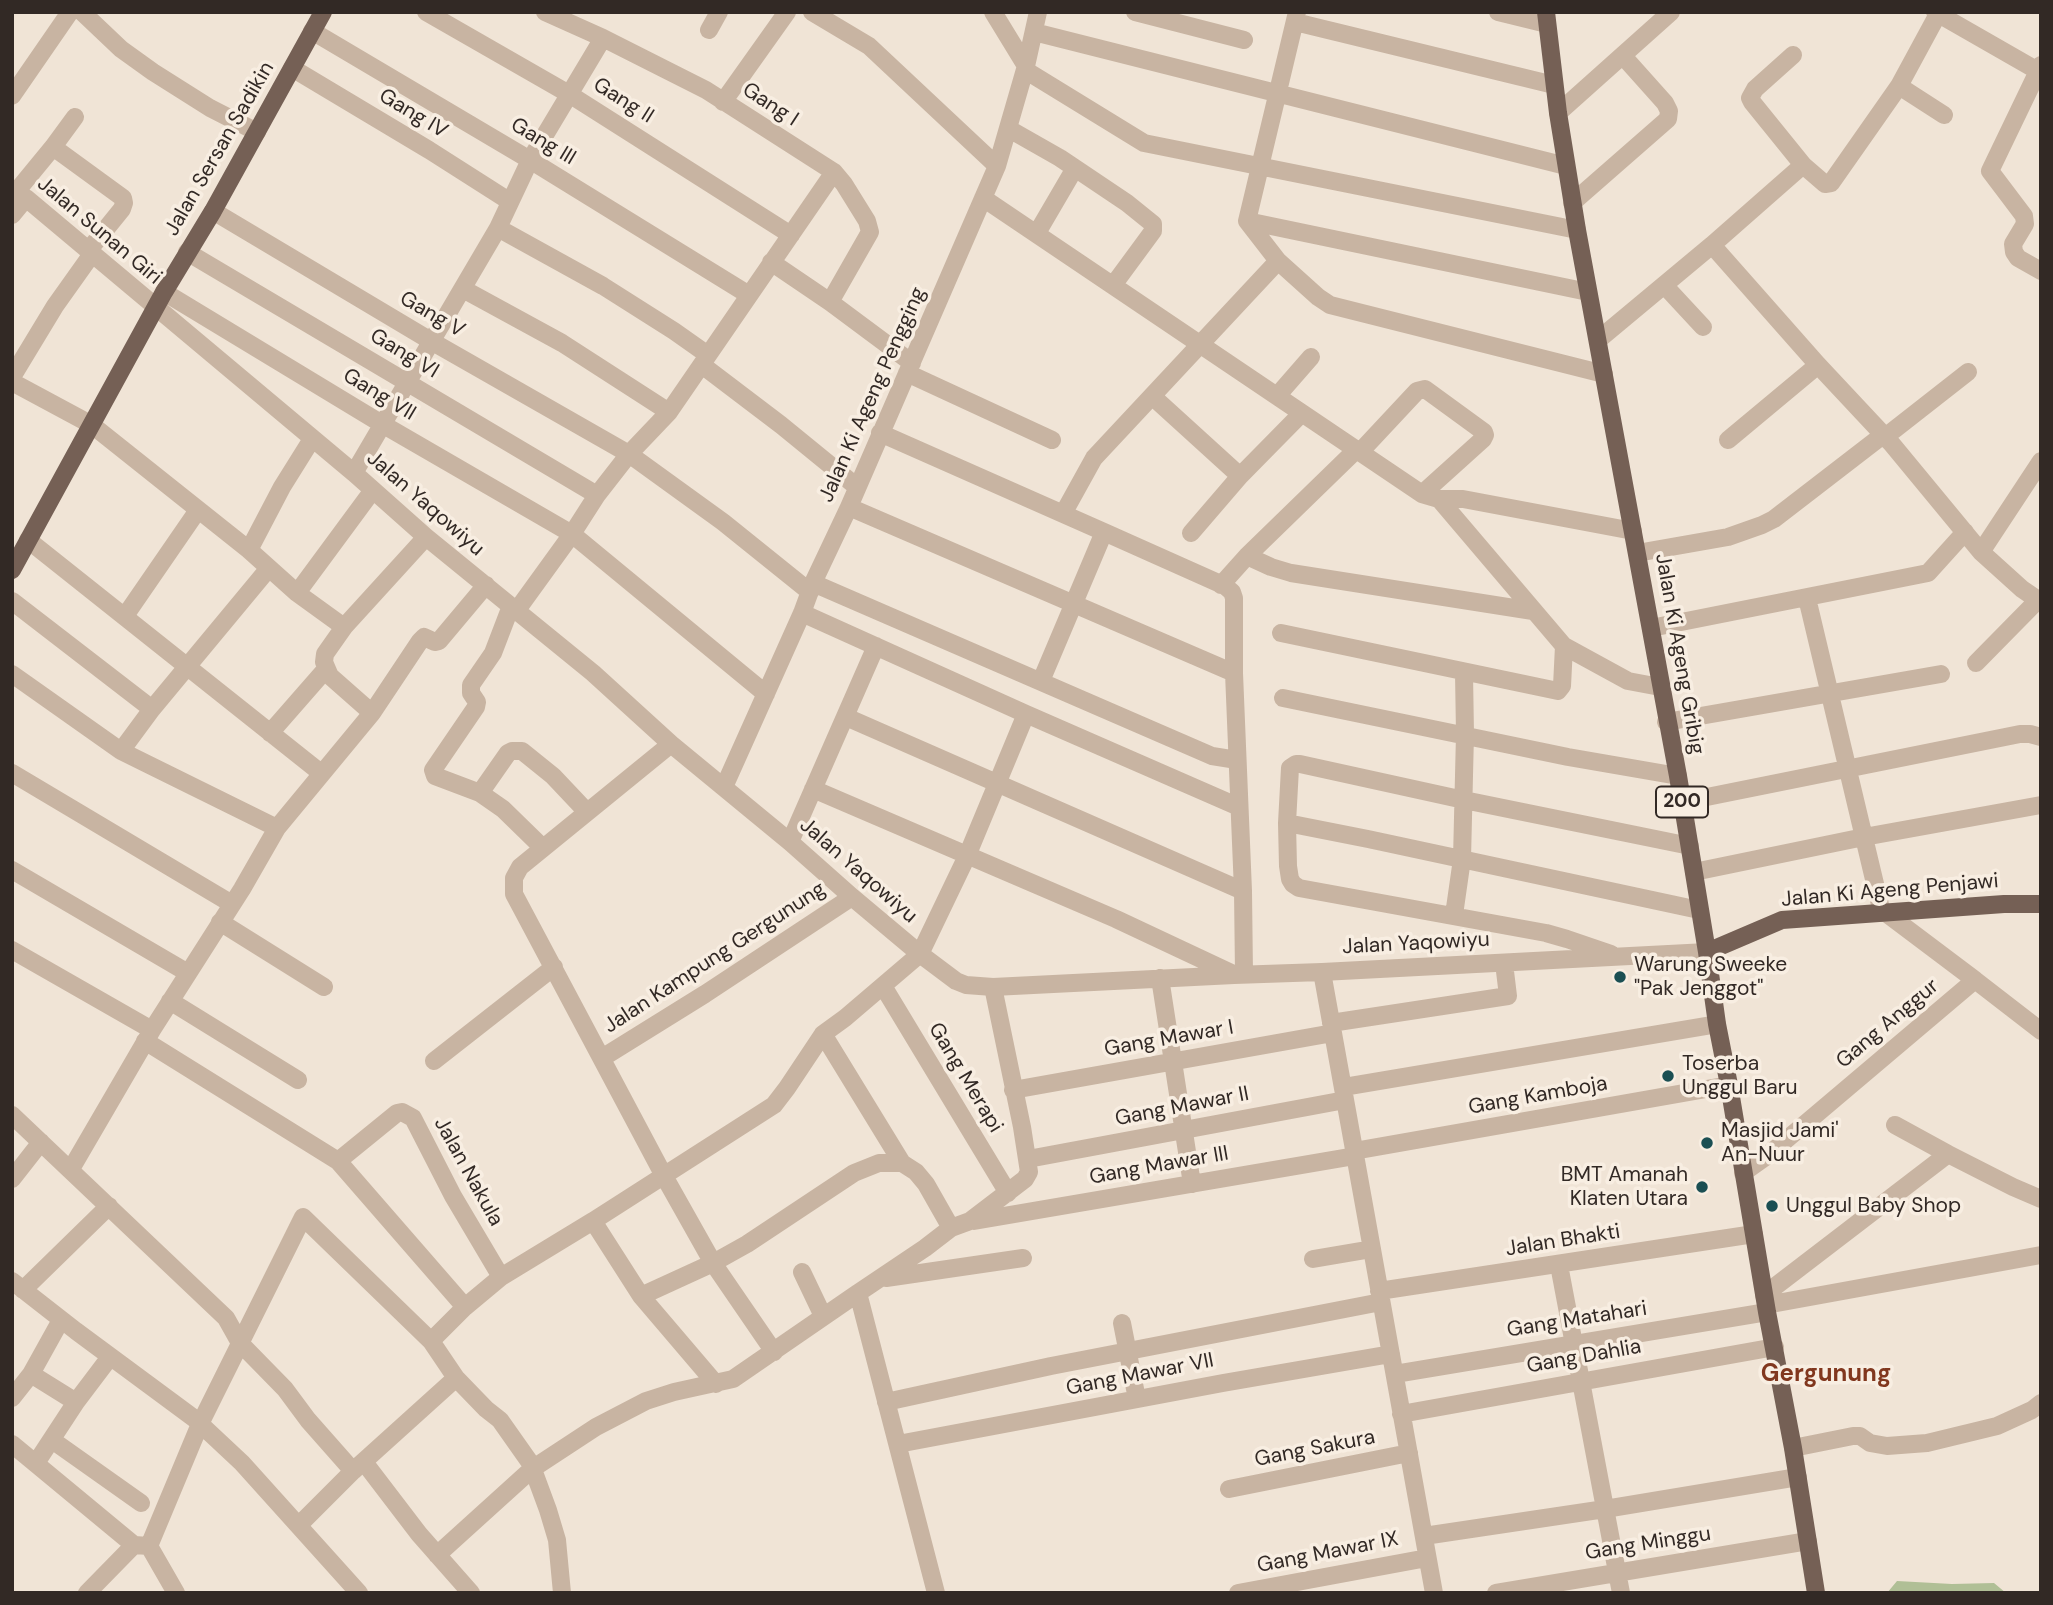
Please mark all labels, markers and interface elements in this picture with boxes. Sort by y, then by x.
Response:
street label: Jalan Sersan Sadikin [160,58,280,240]
street label: Gang II [588,73,658,129]
street label: Gang I [737,78,803,132]
street label: Gang IV [374,84,452,144]
street label: Gang III [506,113,580,171]
street label: Jalan Sunan Giri [32,172,166,290]
street label: Jalan Ki Ageng Pengging [814,283,932,507]
street label: Gang V [395,286,469,344]
street label: Gang VI [365,324,443,384]
street label: Gang VII [338,363,420,427]
street label: Jalan Yaqowiyu [361,446,489,562]
street label: Jalan Ki Ageng Gribig [1649,551,1709,757]
road number: 200 [1656,786,1708,818]
street label: Jalan Yaqowiyu [794,813,922,929]
street label: Jalan Ki Ageng Penjawi [1780,869,2000,913]
street label: Jalan Kampung Gergunung [599,877,831,1039]
street label: Jalan Yaqowiyu [1342,928,1490,960]
place label: Warung Sweeke "Pak Jenggot" [1634,952,1787,1002]
marker: Warung Sweeke "Pak Jenggot" [1612,969,1628,985]
street label: Gang Anggur [1832,974,1944,1074]
street label: Gang Mawar I [1102,1015,1236,1063]
street label: Gang Merapi [922,1019,1008,1137]
place label: Toserba Unggul Baru [1682,1051,1797,1101]
marker: Toserba Unggul Baru [1660,1068,1676,1084]
street label: Gang Kamboja [1466,1071,1610,1121]
street label: Gang Mawar II [1113,1082,1251,1132]
street label: Jalan Nakula [428,1113,508,1231]
place label: Masjid Jami' An-Nuur [1721,1118,1839,1168]
marker: Masjid Jami' An-Nuur [1699,1135,1715,1151]
street label: Gang Mawar III [1088,1141,1230,1191]
place label: BMT Amanah Klaten Utara [1561,1162,1688,1212]
marker: BMT Amanah Klaten Utara [1694,1179,1710,1195]
place label: Unggul Baby Shop [1786,1193,1961,1219]
marker: Unggul Baby Shop [1764,1198,1780,1214]
street label: Jalan Bhakti [1504,1220,1622,1262]
street label: Gang Matahari [1505,1296,1649,1344]
street label: Gang Dahlia [1525,1335,1643,1379]
street label: Gang Mawar VII [1064,1348,1216,1402]
district label: Gergunung [1761,1361,1891,1389]
street label: Gang Sakura [1253,1425,1377,1473]
street label: Gang Minggu [1583,1522,1713,1566]
street label: Gang Mawar IX [1255,1527,1401,1579]

